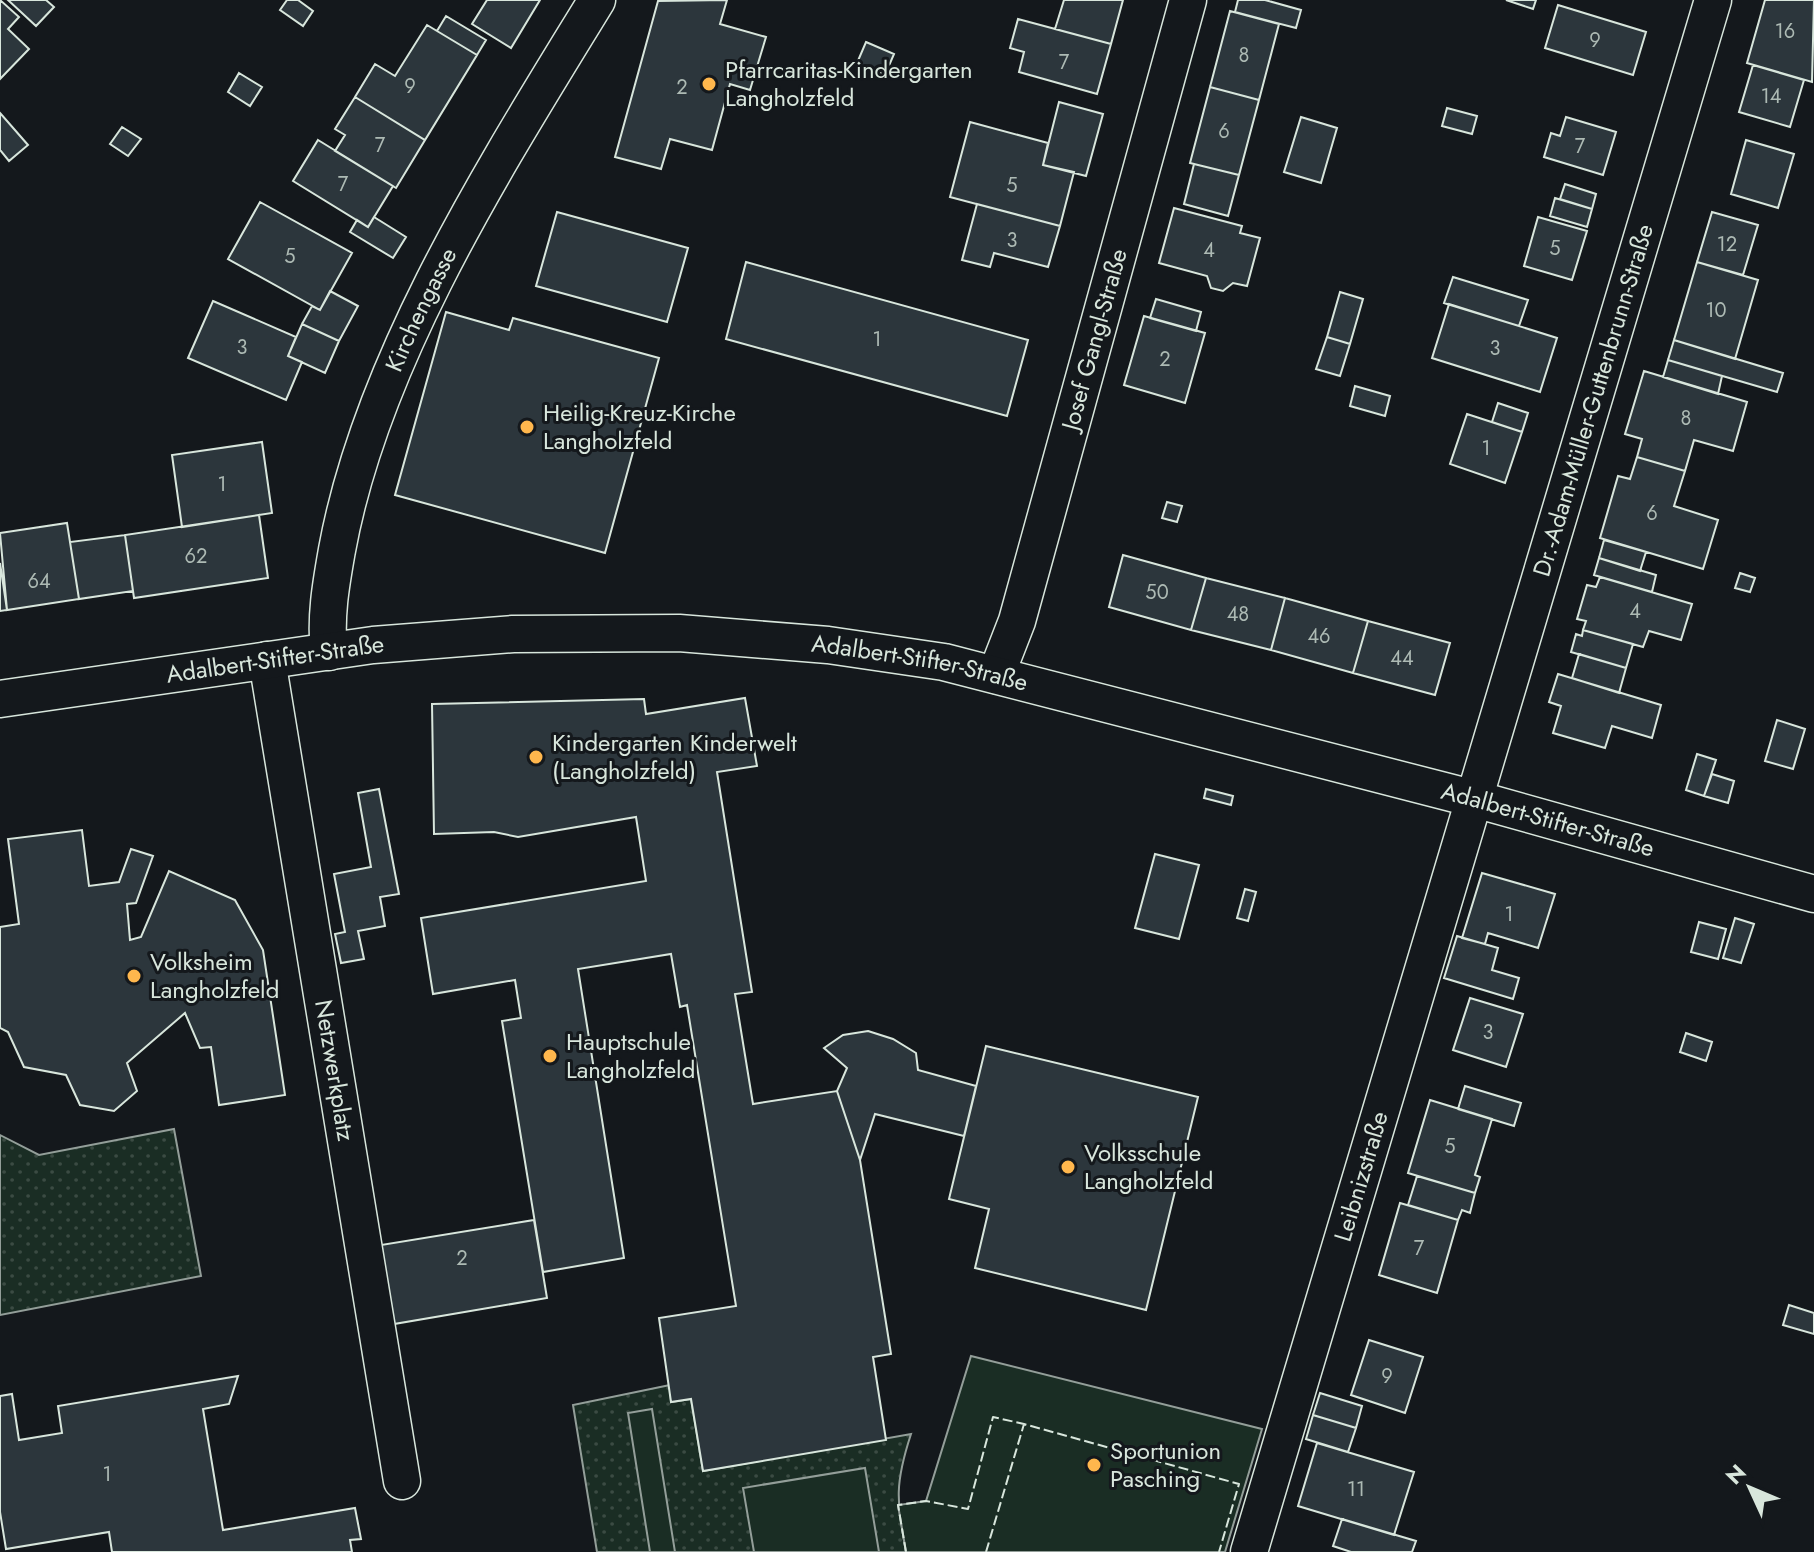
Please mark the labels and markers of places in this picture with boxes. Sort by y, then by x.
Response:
place label: Pfarrcaritas-Kindergarten Langholzfeld [725,52,973,115]
marker: Pfarrcaritas-Kindergarten Langholzfeld [700,75,718,93]
place label: Heilig-Kreuz-Kirche Langholzfeld [543,395,736,458]
marker: Heilig-Kreuz-Kirche Langholzfeld [518,418,536,436]
place label: Kindergarten Kinderwelt (Langholzfeld) [552,725,797,788]
marker: Kindergarten Kinderwelt (Langholzfeld) [527,748,545,766]
place label: Volksheim Langholzfeld [150,944,279,1007]
marker: Volksheim Langholzfeld [125,967,143,985]
place label: Hauptschule Langholzfeld [566,1024,695,1087]
marker: Hauptschule Langholzfeld [541,1047,559,1065]
place label: Volksschule Langholzfeld [1084,1135,1213,1198]
marker: Volksschule Langholzfeld [1059,1158,1077,1176]
place label: Sportunion Pasching [1110,1433,1221,1496]
marker: Sportunion Pasching [1085,1456,1103,1474]

